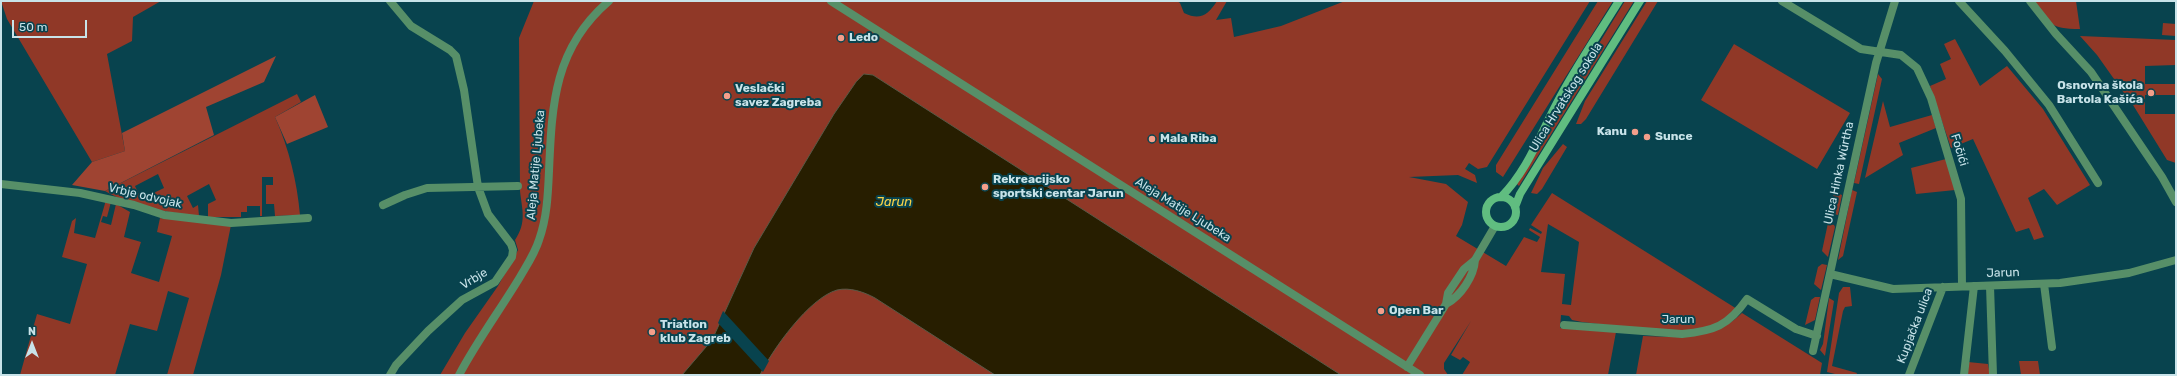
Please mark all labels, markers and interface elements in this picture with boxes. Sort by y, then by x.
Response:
scale bar [14,12,89,38]
text: 50 m [19,20,47,34]
place label: Ledo [849,31,878,45]
marker: Ledo [836,33,846,43]
street label: Ulica Hrvatskog sokola [1527,40,1605,154]
place label: Osnovna škola Bartola Kašića [2057,79,2143,107]
place label: Veslački savez Zagreba [735,82,821,110]
marker: Osnovna škola Bartola Kašića [2146,88,2156,98]
marker: Veslački savez Zagreba [722,91,732,101]
street label: Aleja Matije Ljubeka [524,109,548,221]
street label: Ulica Hinka Würtha [1821,120,1857,226]
place label: Kanu [1597,125,1627,139]
marker: Kanu [1630,127,1640,137]
place label: Sunce [1655,130,1693,144]
place label: Mala Riba [1160,132,1216,146]
marker: Sunce [1642,132,1652,142]
street label: Fočići [1947,132,1971,168]
marker: Mala Riba [1147,134,1157,144]
place label: Rekreacijsko sportski centar Jarun [993,173,1124,201]
street label: Aleja Matije Ljubeka [1132,175,1234,245]
street label: Vrbje odvojak [107,181,183,211]
marker: Rekreacijsko sportski centar Jarun [980,182,990,192]
water label: Jarun [876,194,912,210]
street label: Vrbje [458,265,490,293]
street label: Jarun [1986,265,2020,281]
street label: Kupjačka ulica [1894,286,1936,366]
place label: Open Bar [1389,304,1443,318]
marker: Open Bar [1376,306,1386,316]
street label: Jarun [1661,313,1695,327]
place label: Triatlon klub Zagreb [660,318,731,346]
north arrow [12,324,52,364]
text: N [28,325,36,338]
marker: Triatlon klub Zagreb [647,327,657,337]

